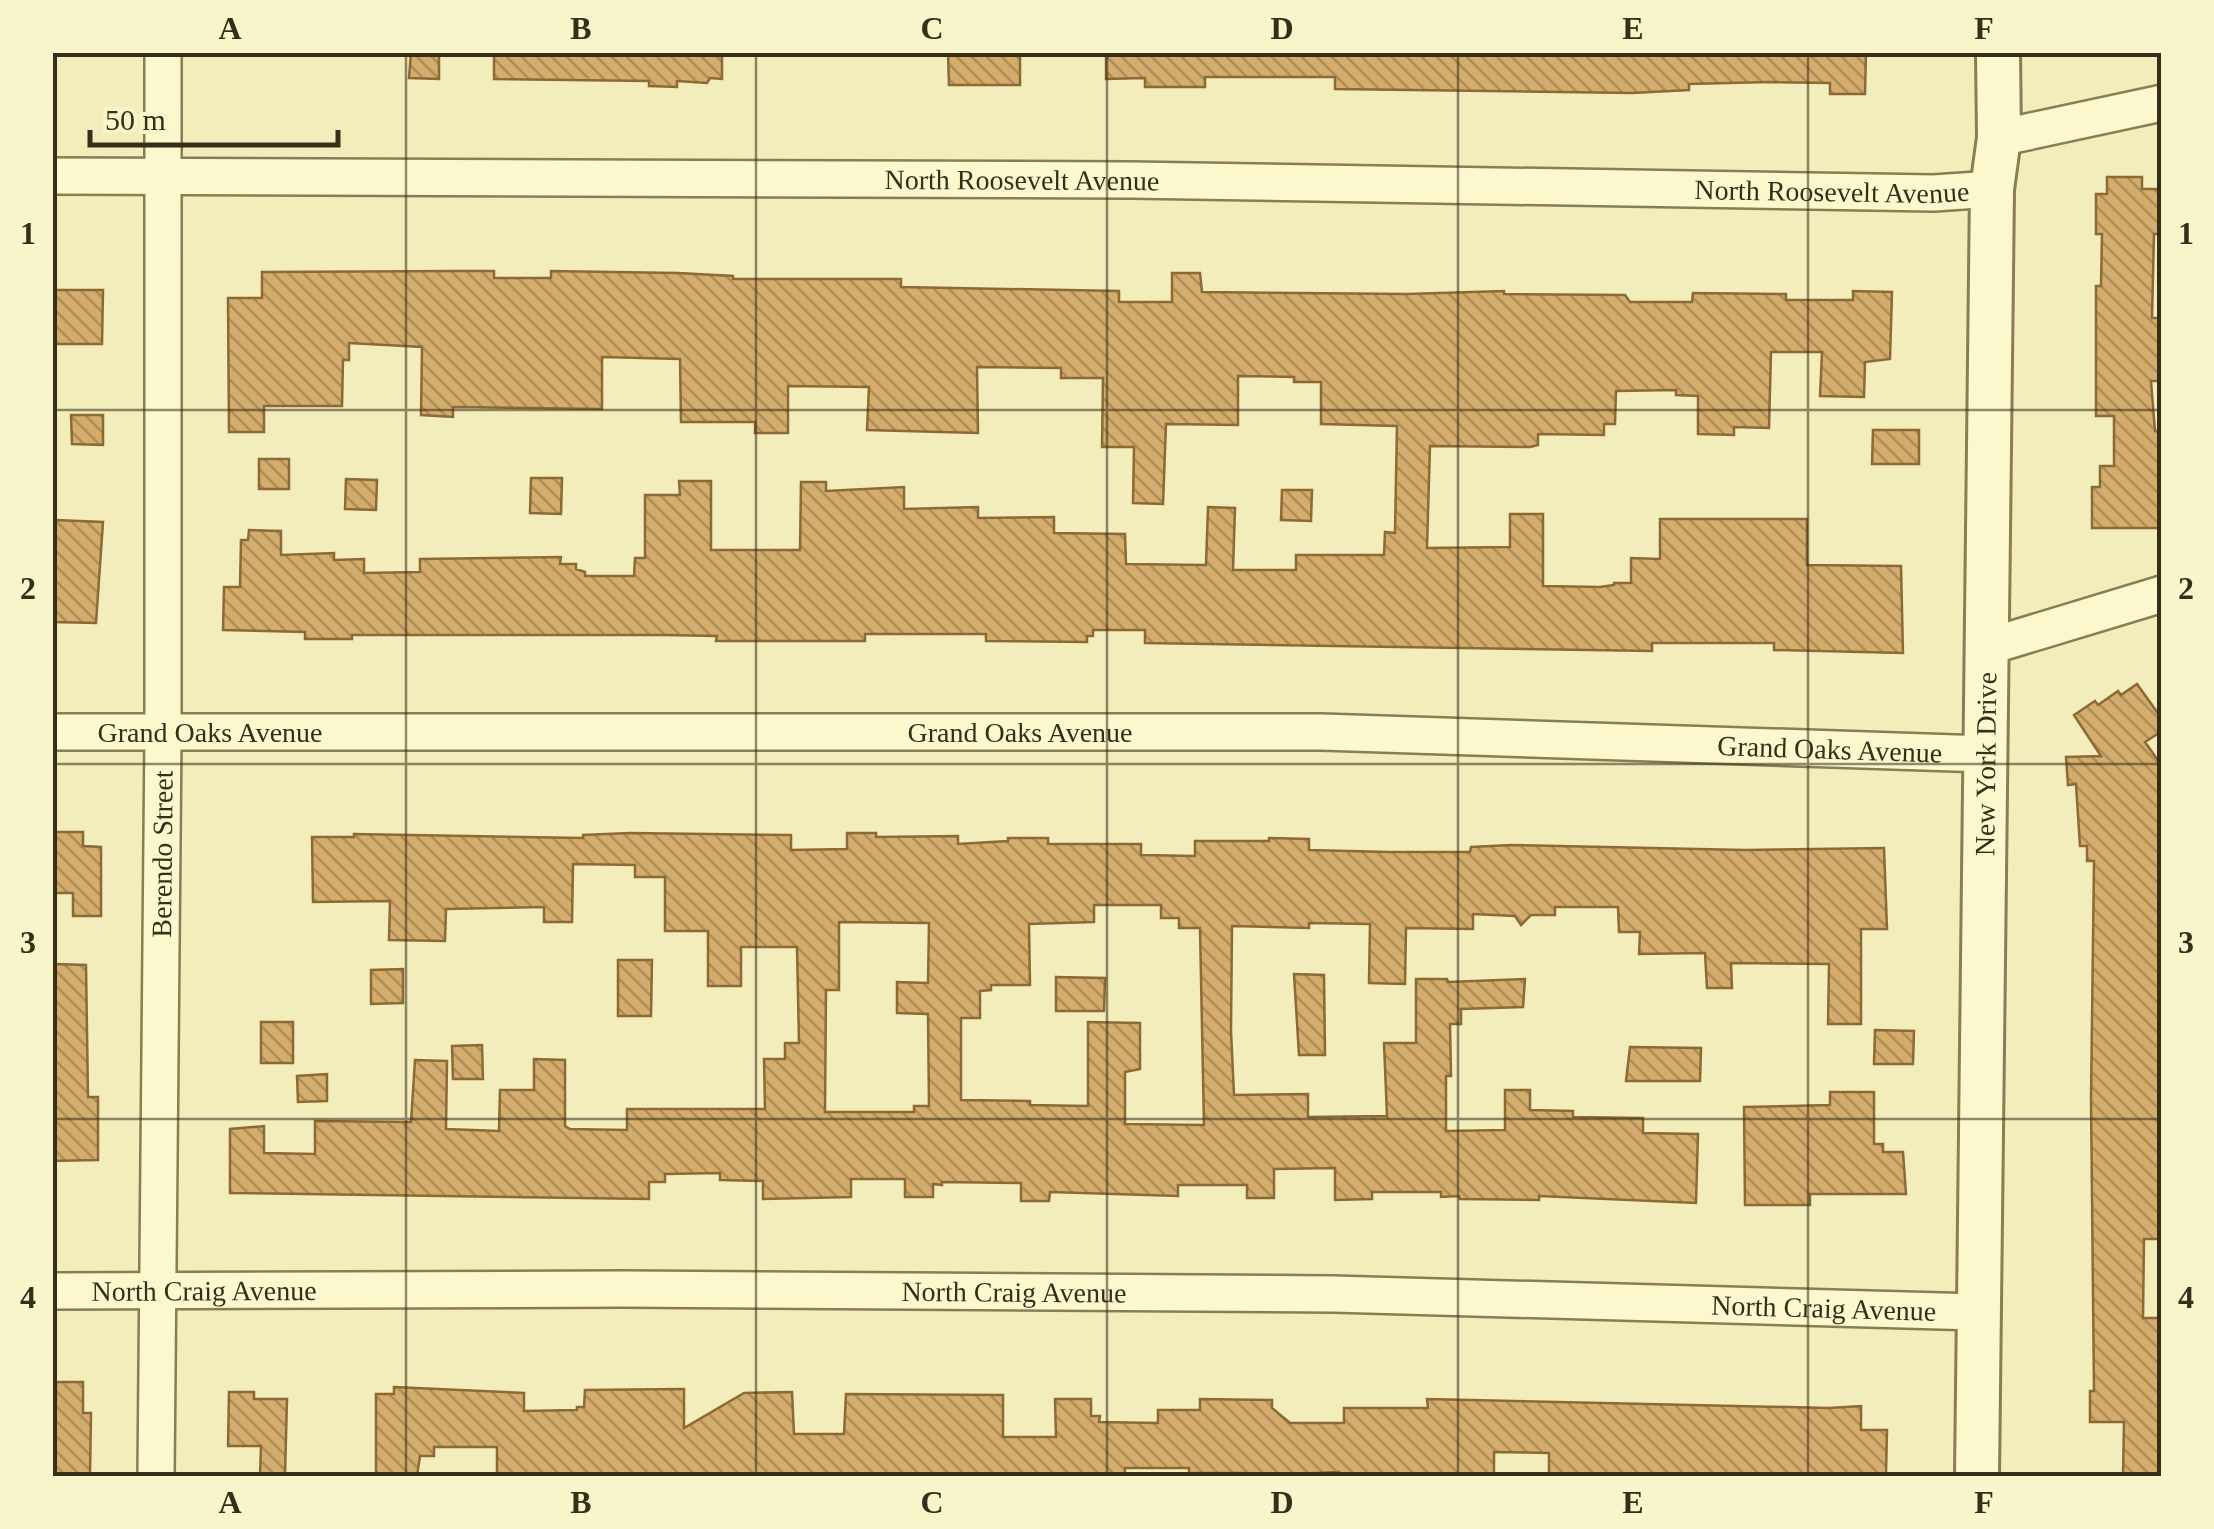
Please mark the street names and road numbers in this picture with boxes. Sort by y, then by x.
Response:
street label: North Roosevelt Avenue [884,164,1160,196]
street label: North Roosevelt Avenue [1694,174,1970,209]
street label: New York Drive [1969,672,2002,856]
street label: Grand Oaks Avenue [97,717,323,748]
street label: Grand Oaks Avenue [907,717,1133,748]
street label: Grand Oaks Avenue [1717,730,1943,768]
street label: Berendo Street [146,770,178,938]
street label: North Craig Avenue [91,1275,317,1306]
street label: North Craig Avenue [901,1275,1127,1308]
street label: North Craig Avenue [1711,1289,1937,1326]

